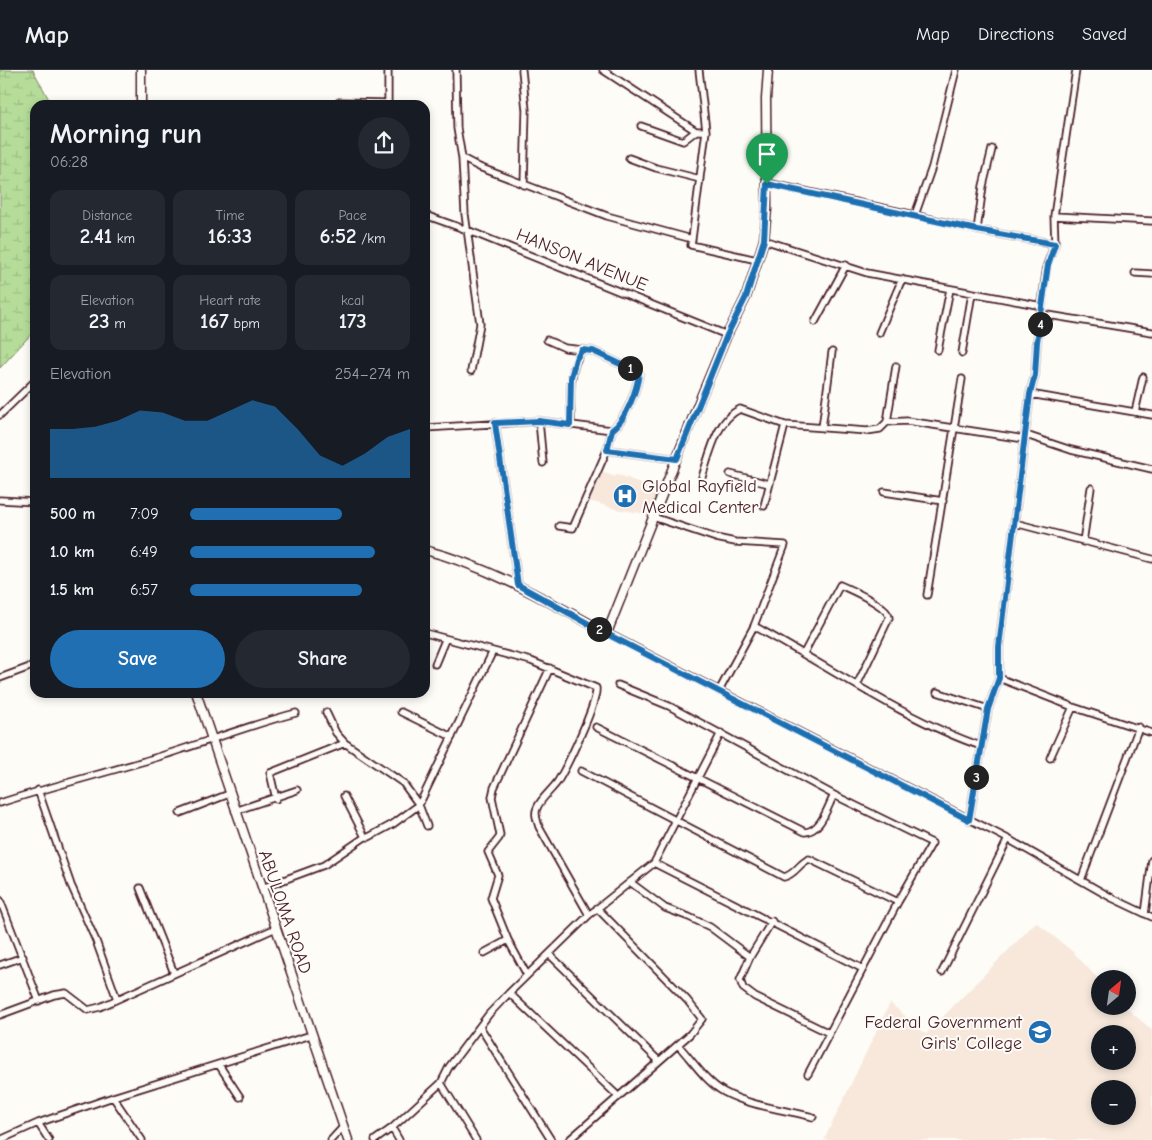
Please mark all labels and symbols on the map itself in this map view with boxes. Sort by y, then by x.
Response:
pin [746,133,788,184]
street label: HANSON AVENUE [513,224,651,296]
pin: 4 [1028,312,1052,336]
pin: 1 [618,356,642,380]
place label: Global Rayfield Medical Center [642,476,759,518]
hospital icon: Global Rayfield Medical Center [612,483,638,509]
pin: 2 [586,616,612,642]
pin: 3 [964,764,988,790]
street label: ABULOMA ROAD [254,847,316,977]
north arrow [1091,970,1136,1015]
place label: Federal Government Girls' College [865,1012,1023,1054]
school or university icon: Federal Government Girls' College [1027,1019,1053,1045]

